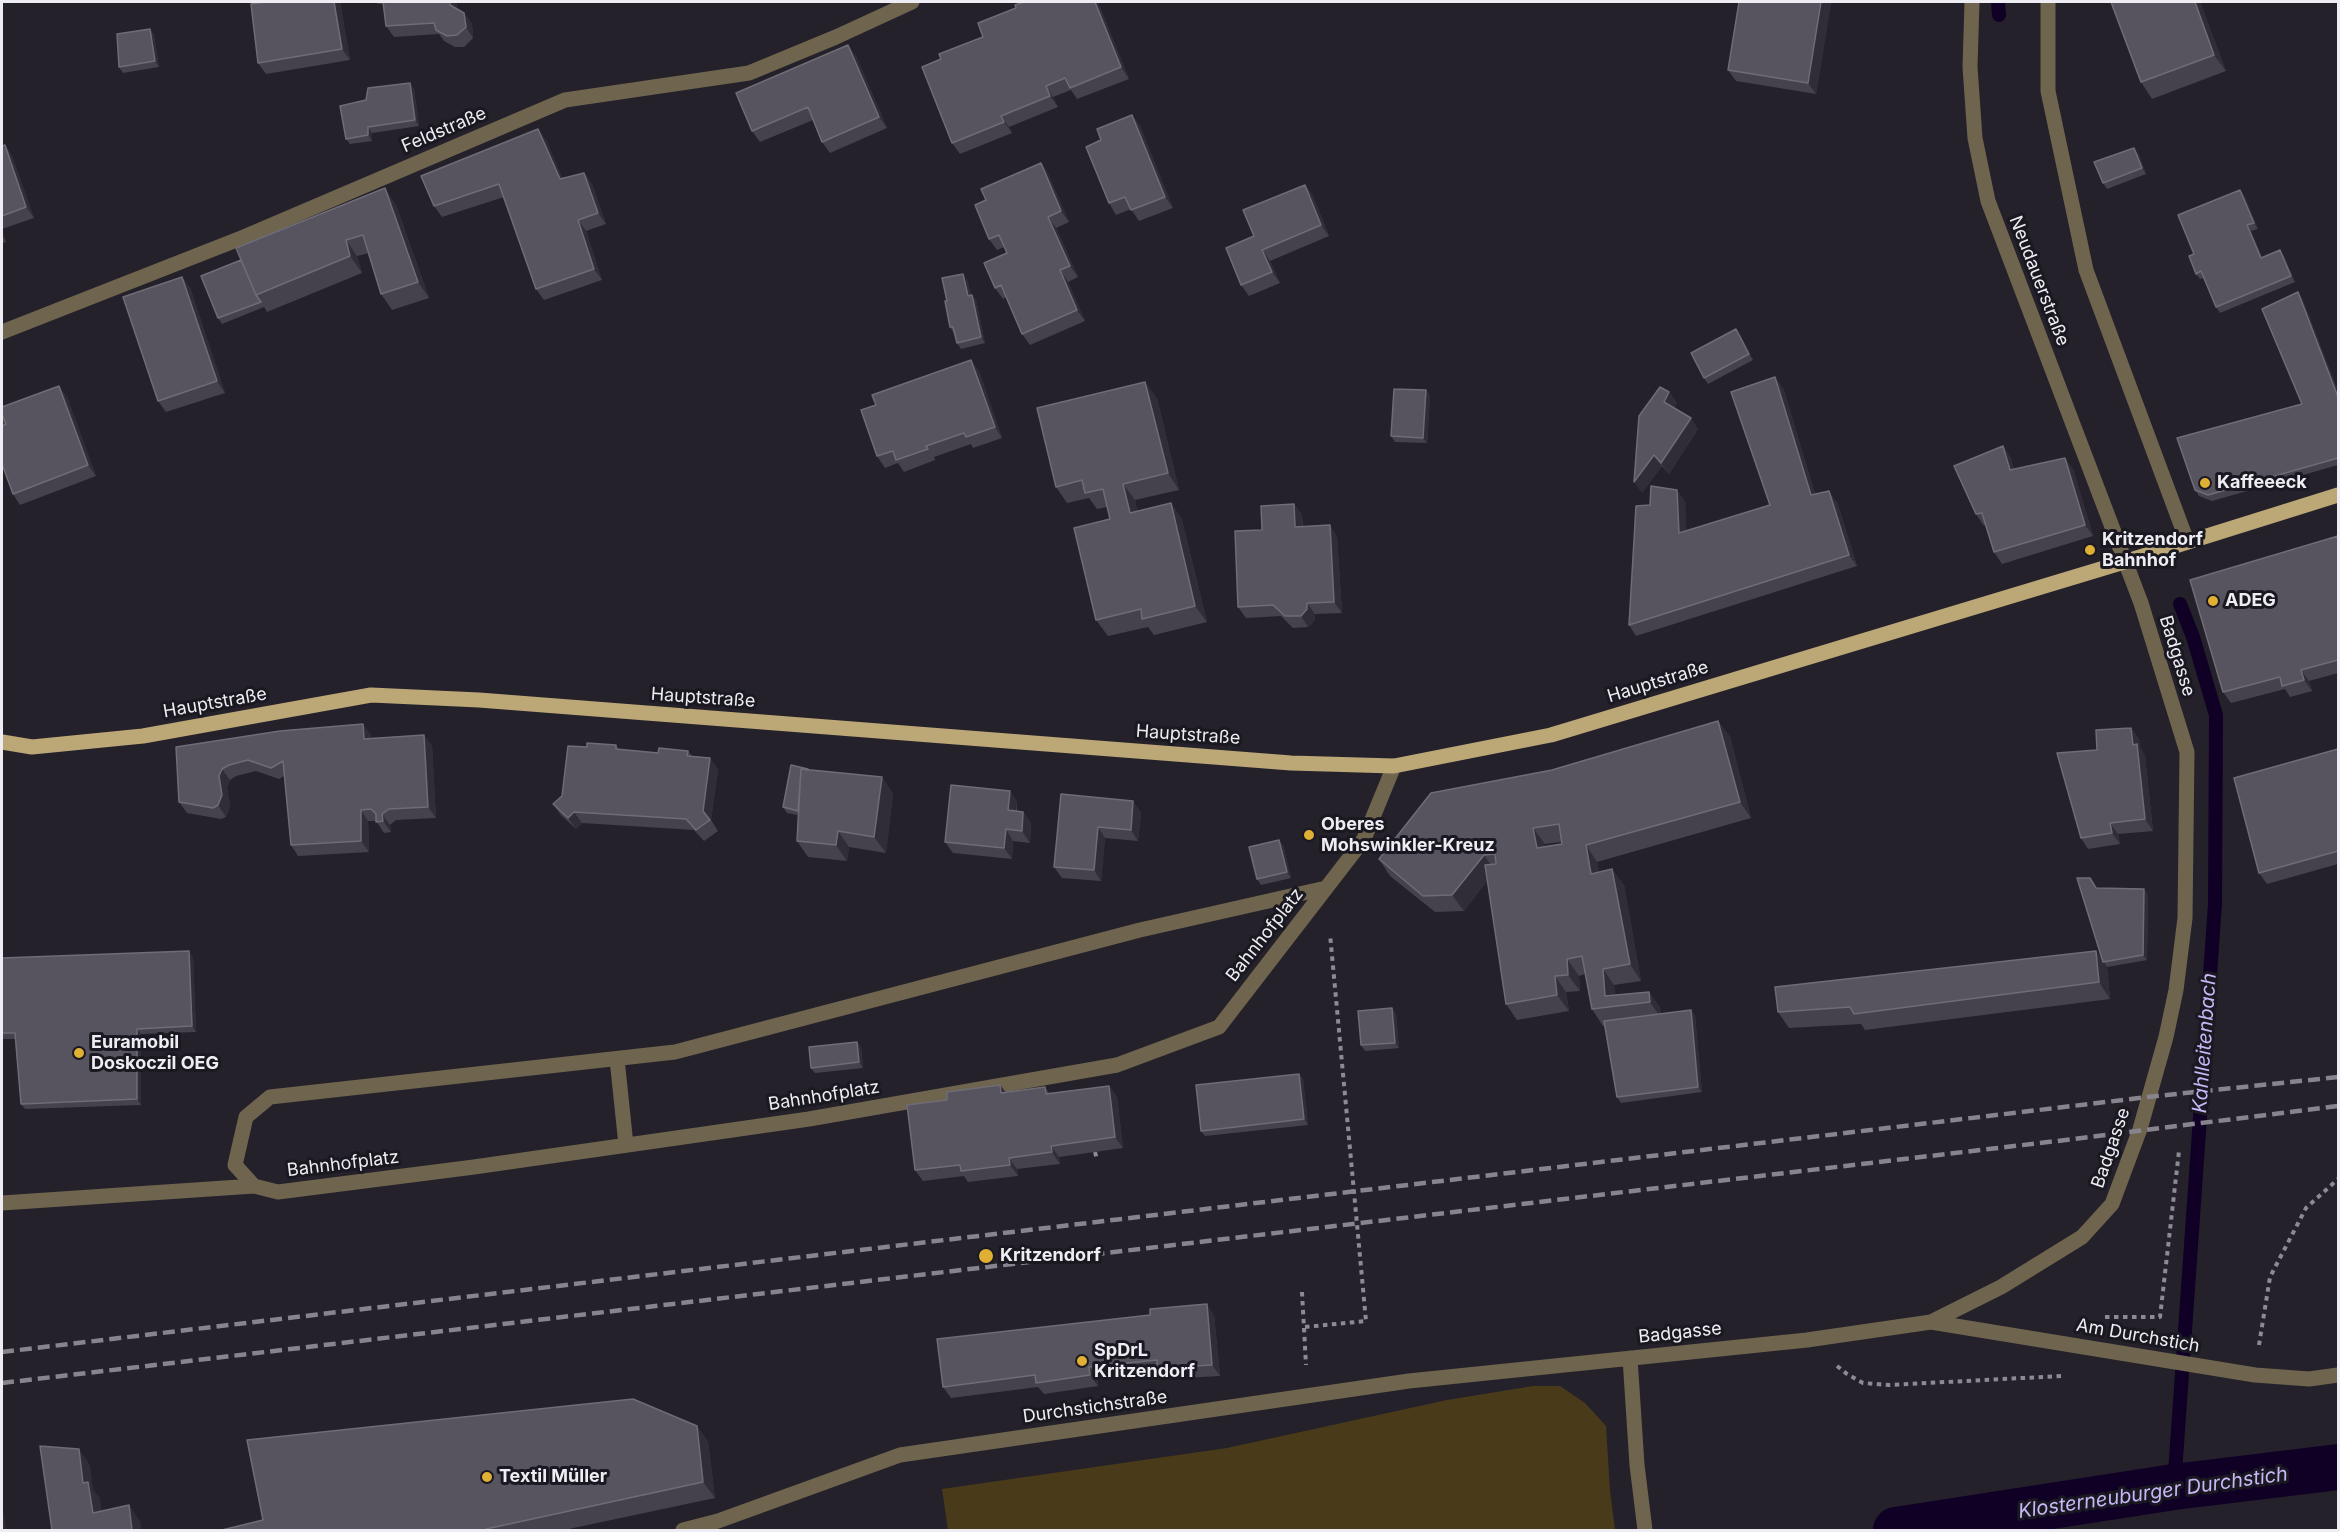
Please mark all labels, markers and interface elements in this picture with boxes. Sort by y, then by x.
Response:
street label: Feldstraße [399,103,489,157]
street label: Neudauerstraße [2004,213,2074,349]
place label: Kaffeeeck [2217,472,2307,494]
marker: Kaffeeeck [2198,476,2212,490]
place label: Kritzendorf Bahnhof [2102,529,2203,572]
marker: Kritzendorf Bahnhof [2083,543,2097,557]
place label: ADEG [2225,590,2276,612]
marker: ADEG [2206,594,2220,608]
street label: Badgasse [2154,613,2200,699]
street label: Hauptstraße [1605,656,1711,708]
street label: Hauptstraße [162,683,268,723]
street label: Hauptstraße [650,684,756,712]
street label: Hauptstraße [1135,721,1241,749]
place label: Oberes Mohswinkler-Kreuz [1321,814,1495,856]
marker: Oberes Mohswinkler-Kreuz [1302,828,1316,842]
street label: Bahnhofplatz [1222,884,1308,986]
water label: Kahlleitenbach [2188,972,2222,1114]
place label: Euramobil Doskoczil OEG [91,1032,219,1074]
marker: Euramobil Doskoczil OEG [72,1046,86,1060]
street label: Bahnhofplatz [767,1077,881,1115]
street label: Badgasse [2087,1105,2135,1191]
street label: Bahnhofplatz [286,1146,400,1182]
place label: Kritzendorf [1000,1245,1101,1267]
marker: Kritzendorf [977,1247,995,1265]
street label: Am Durchstich [2075,1315,2201,1357]
street label: Badgasse [1637,1318,1723,1348]
place label: SpDrL Kritzendorf [1094,1340,1195,1382]
marker: SpDrL Kritzendorf [1075,1354,1089,1368]
street label: Durchstichstraße [1021,1386,1169,1428]
water label: Klosterneuburger Durchstich [2017,1462,2289,1524]
place label: Textil Müller [499,1466,607,1488]
marker: Textil Müller [480,1470,494,1484]

